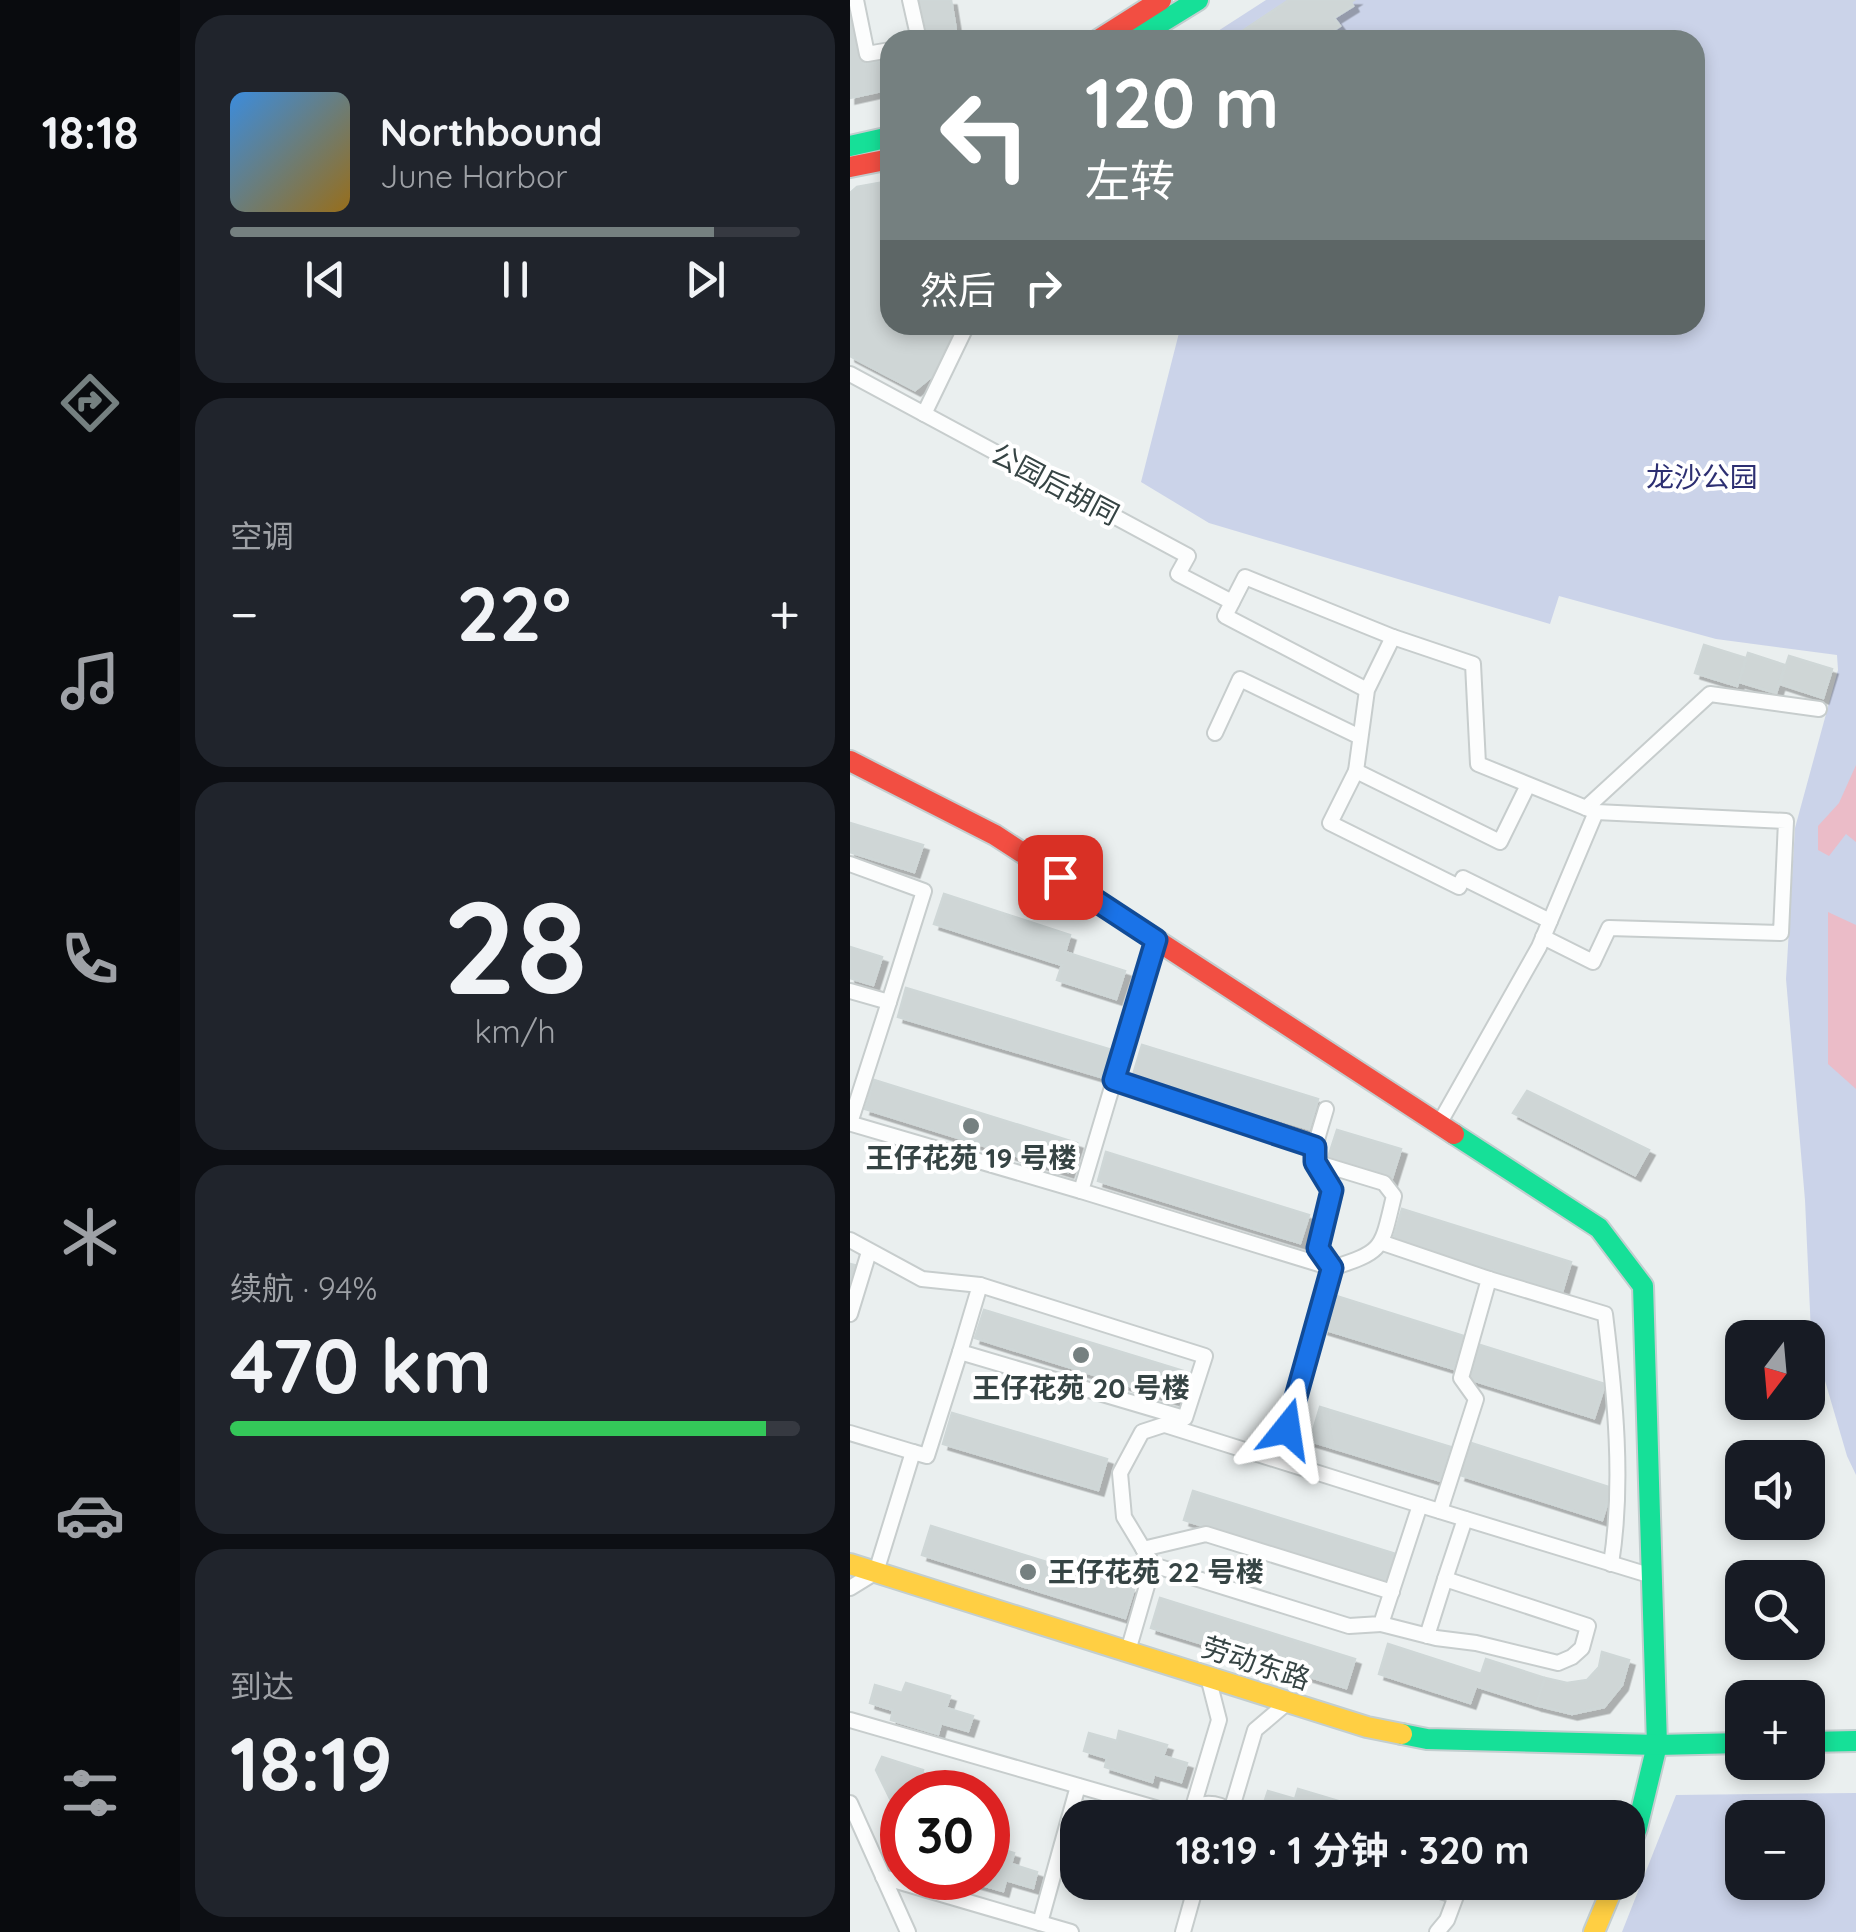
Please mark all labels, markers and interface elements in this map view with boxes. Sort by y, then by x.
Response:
text: 120 m [1085,58,1279,146]
icon: left [920,70,1050,200]
text: 18:18 [42,104,138,160]
text: Northbound [380,108,602,156]
text: 左转 [1085,152,1175,208]
text: June Harbor [380,156,568,196]
icon: previous [298,252,353,307]
icon: pause [488,252,543,307]
icon: next [678,252,733,307]
icon: right [1016,260,1071,315]
text: 然后 [920,266,996,314]
icon: directions [55,368,125,438]
street label: 公园后胡同 [985,435,1125,532]
park label: 龙沙公园 [1646,459,1758,494]
text: 空调 [230,516,294,556]
text: 22° [456,566,571,660]
text: − [230,579,259,648]
text: + [769,579,800,648]
icon: music [55,646,125,716]
pin [1018,835,1103,920]
icon: arrive [1033,850,1088,905]
text: 28 [442,864,588,1027]
icon: phone [55,924,125,994]
text: km/h [474,1011,556,1051]
marker: 王仔花苑 19 号楼 [960,1115,982,1137]
place label: 王仔花苑 19 号楼 [866,1140,1076,1175]
icon: climate [55,1202,125,1272]
text: 续航 · 94% [230,1268,377,1308]
text: 470 km [230,1318,492,1412]
north arrow [1725,1320,1825,1420]
map controls [1725,1320,1825,1900]
marker: 王仔花苑 20 号楼 [1070,1344,1092,1366]
place label: 王仔花苑 20 号楼 [973,1370,1189,1405]
position arrow [1235,1377,1339,1481]
button: sound [1725,1440,1825,1540]
icon: car [55,1480,125,1550]
place label: 王仔花苑 22 号楼 [1048,1554,1264,1589]
button: search [1725,1560,1825,1660]
marker: 王仔花苑 22 号楼 [1017,1561,1039,1583]
street label: 劳动东路 [1197,1629,1315,1696]
text: 到达 [230,1666,294,1706]
button: + [1725,1680,1825,1780]
text: 18:19 [230,1716,393,1810]
icon: filters [55,1758,125,1828]
speed limit sign: 30 [880,1770,1010,1900]
button: − [1725,1800,1825,1900]
text: 18:19 · 1 分钟 · 320 m [1175,1826,1530,1874]

